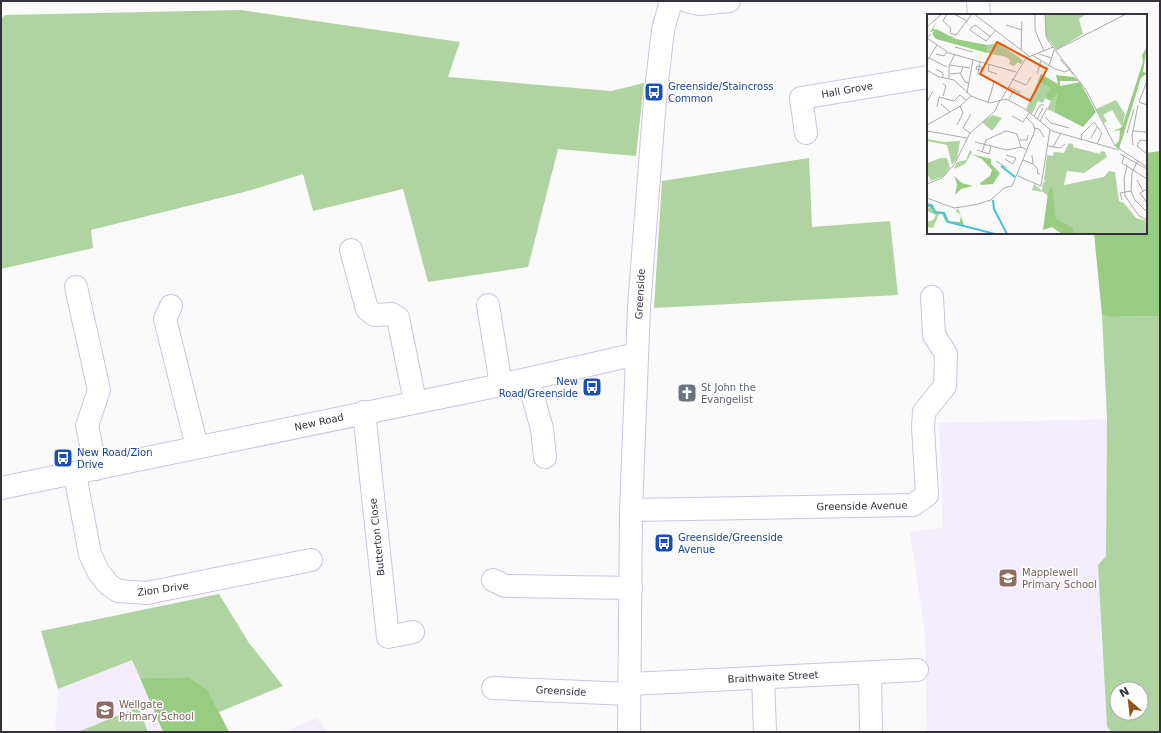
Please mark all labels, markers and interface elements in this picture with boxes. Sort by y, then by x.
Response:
inset map [927,14,1147,234]
street label: Hall Grove [820,80,874,100]
bus stop icon: Greenside/Staincross Common [643,81,665,103]
place label: Greenside/Staincross Common [668,81,774,104]
street label: Greenside [633,268,647,320]
place label: New Road/Greenside [499,376,578,399]
bus stop icon: New Road/Greenside [581,376,603,398]
church icon: St John the Evangelist [676,382,698,404]
place label: St John the Evangelist [701,382,756,405]
street label: New Road [293,411,345,433]
bus stop icon: New Road/Zion Drive [52,447,74,469]
place label: New Road/Zion Drive [77,447,153,470]
street label: Butterton Close [367,498,387,576]
street label: Greenside Avenue [816,500,908,512]
bus stop icon: Greenside/Greenside Avenue [653,532,675,554]
place label: Greenside/Greenside Avenue [678,532,783,555]
school or university icon: Mapplewell Primary School [997,567,1019,589]
place label: Mapplewell Primary School [1022,567,1097,590]
street label: Zion Drive [137,580,189,598]
street label: Braithwaite Street [727,669,819,685]
north arrow [1109,681,1149,721]
street label: Greenside [535,684,587,698]
text: N [1117,685,1132,701]
school or university icon: Wellgate Primary School [94,699,116,721]
place label: Wellgate Primary School [119,699,194,722]

